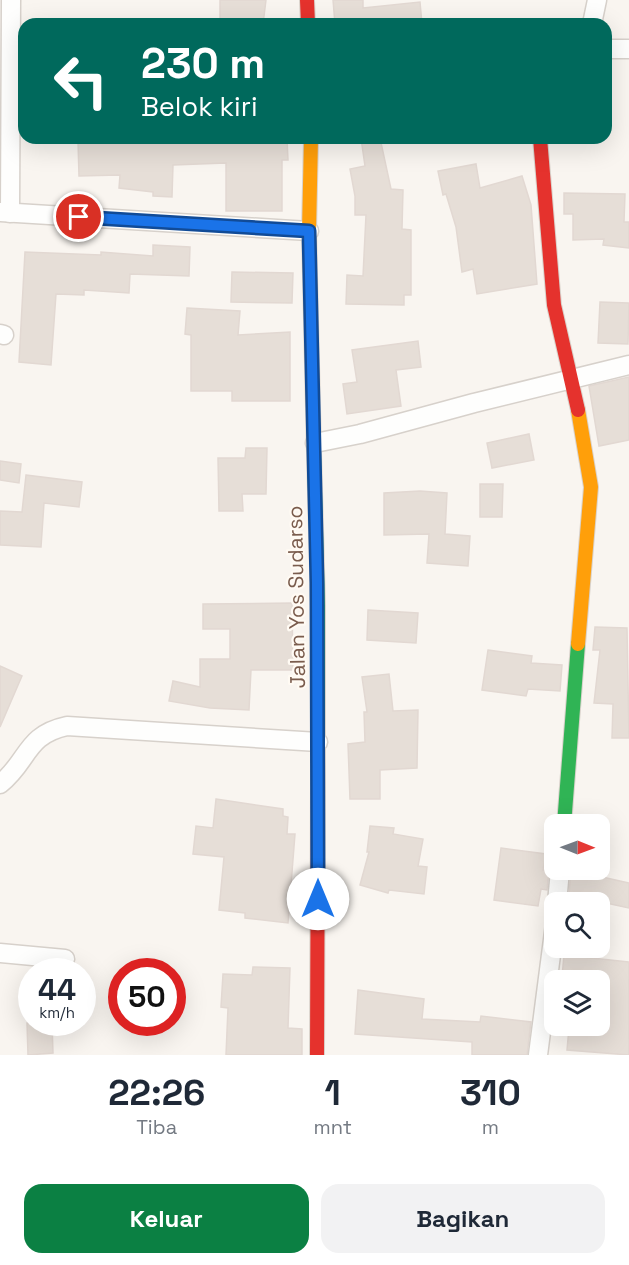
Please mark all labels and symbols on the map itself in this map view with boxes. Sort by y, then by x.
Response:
pin [53,191,104,242]
street label: Jalan Yos Sudarso [281,505,311,689]
north arrow [544,814,610,880]
position arrow [286,867,350,931]
speed limit sign: 50 [108,958,186,1036]

